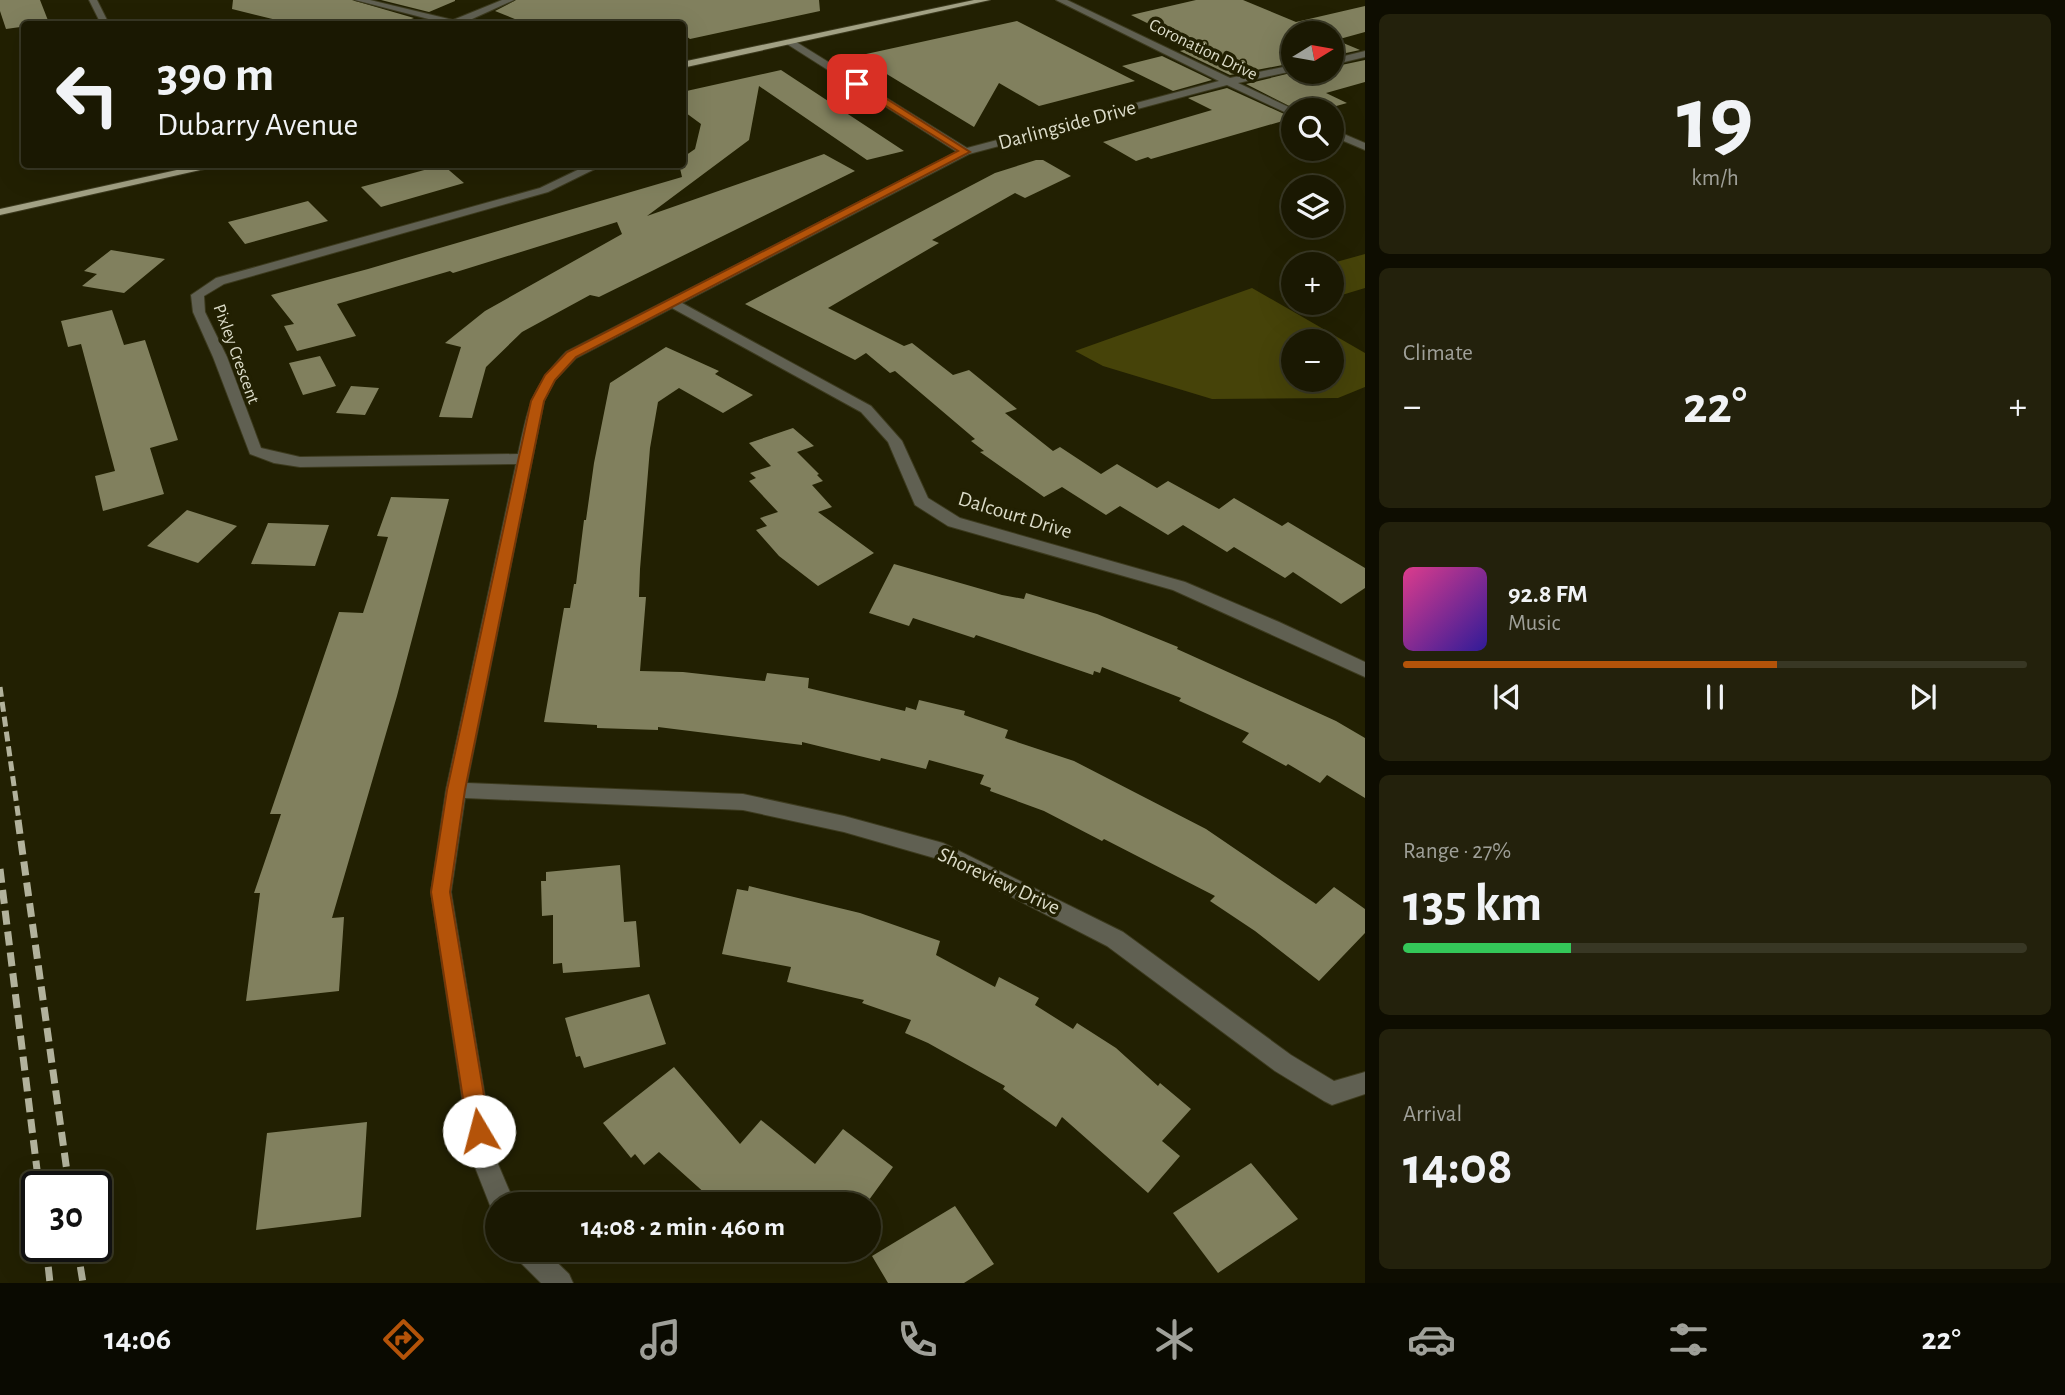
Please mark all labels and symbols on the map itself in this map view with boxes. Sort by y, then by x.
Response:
street label: Coronation Drive [1146,16,1260,84]
north arrow [1281,21,1344,84]
pin [827,54,887,114]
street label: Darlingside Drive [996,97,1138,153]
street label: Pixley Crescent [210,302,262,407]
street label: Dalcourt Drive [956,488,1074,542]
street label: Shoreview Drive [935,844,1063,918]
position arrow [442,1094,516,1168]
speed limit sign: 30 [21,1171,112,1262]

